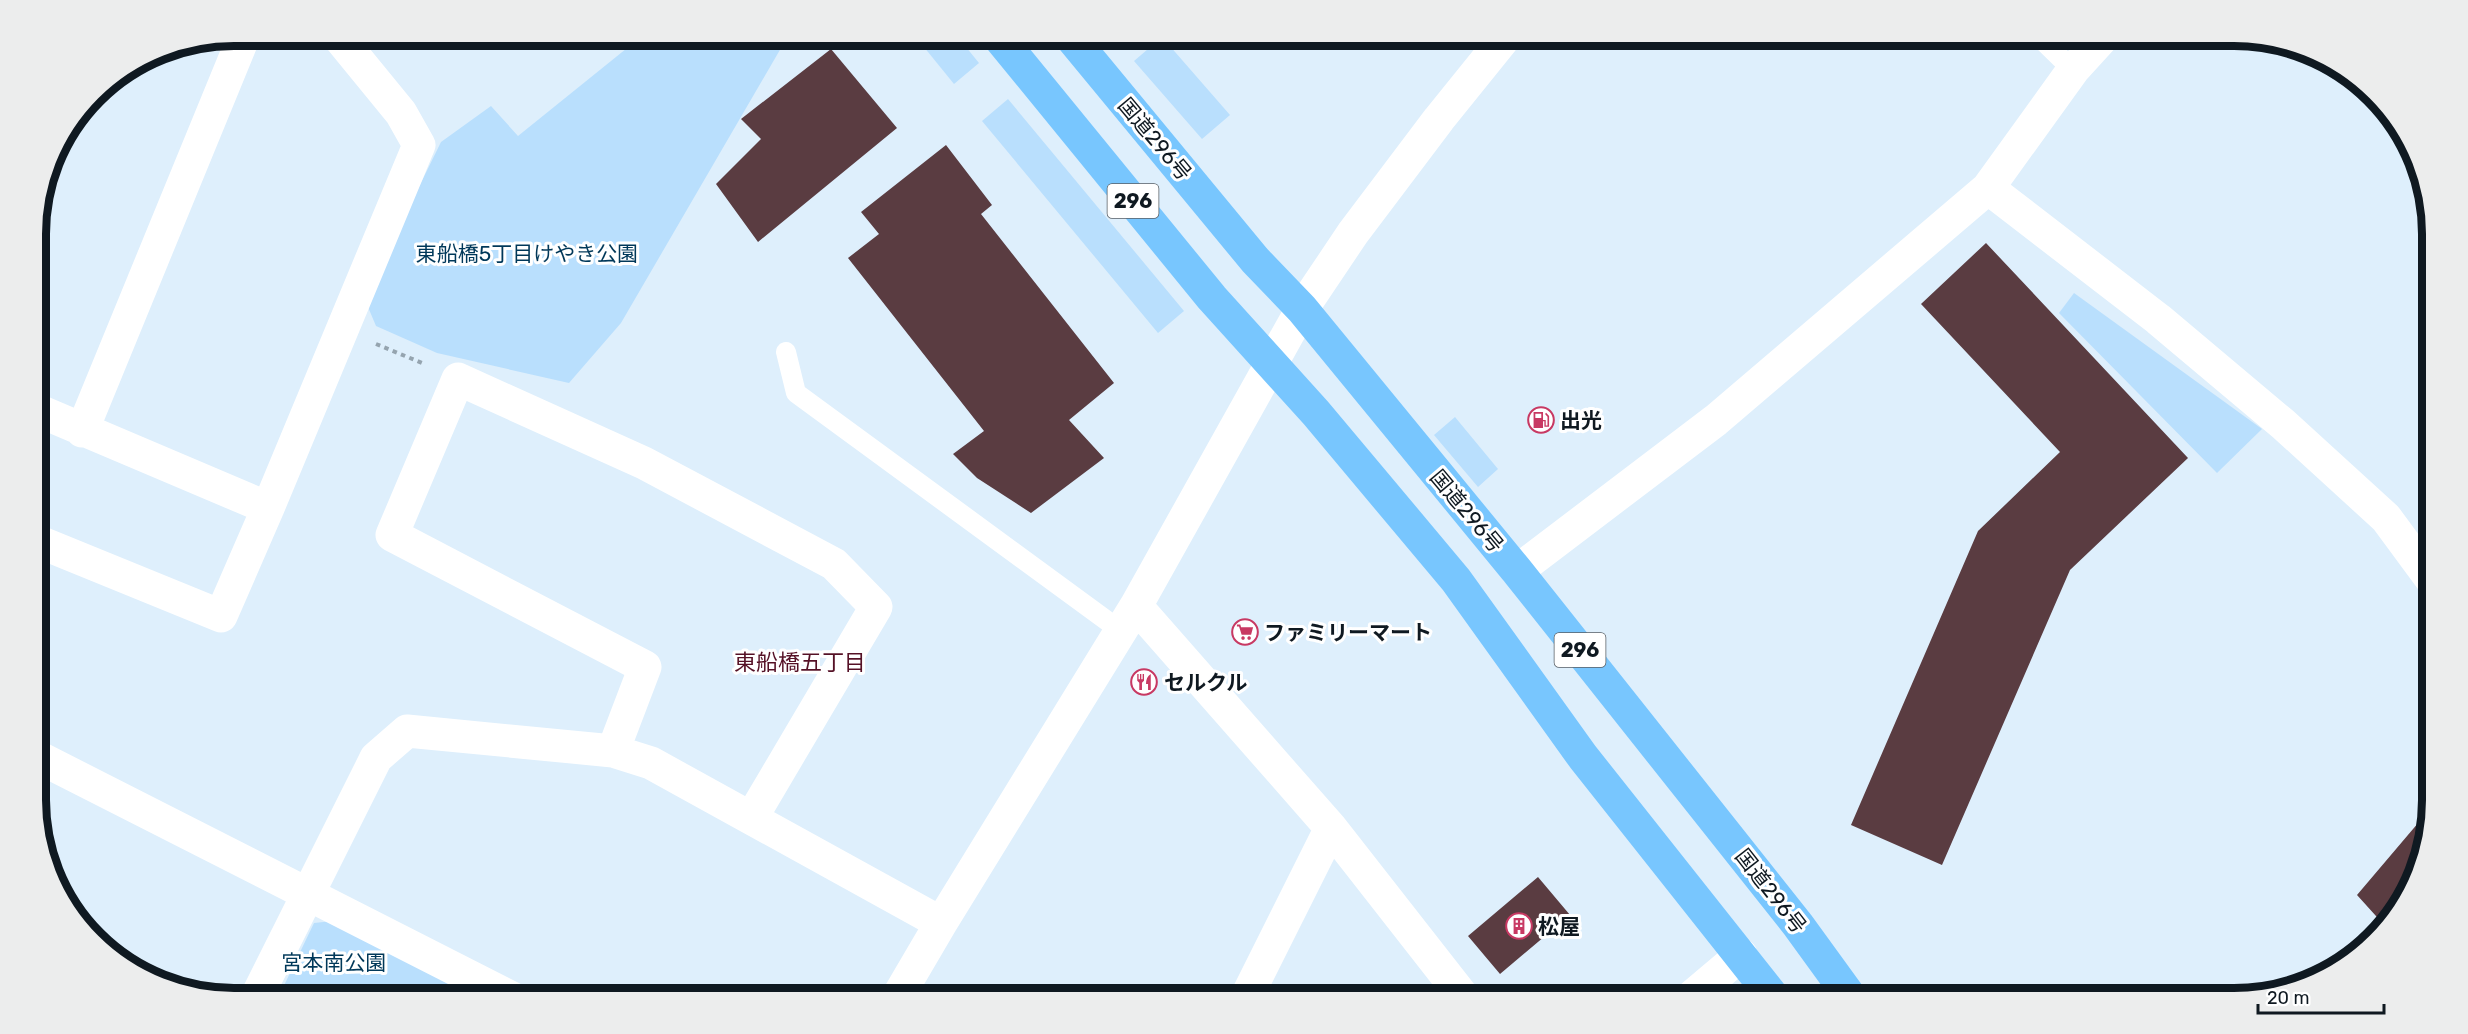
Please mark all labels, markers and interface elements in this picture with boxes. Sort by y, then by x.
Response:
street label: 国道296号 [1113,93,1197,185]
road number: 296 [1108,184,1158,218]
park label: 東船橋5丁目けやき公園 [416,241,638,266]
fuel station icon: 出光 [1526,405,1556,435]
place label: 出光 [1560,408,1602,433]
street label: 国道296号 [1425,465,1509,557]
supermarket icon: ファミリーマート [1230,617,1260,647]
place label: ファミリーマート [1264,620,1432,645]
road number: 296 [1554,633,1606,667]
district label: 東船橋五丁目 [734,649,866,676]
restaurant icon: セルクル [1129,667,1159,697]
place label: セルクル [1164,670,1247,695]
street label: 国道296号 [1730,844,1812,938]
building icon: 松屋 [1504,911,1534,941]
place label: 松屋 [1538,914,1580,939]
park label: 宮本南公園 [282,950,387,975]
scale bar [2258,977,2384,1015]
text: 20 m [2267,987,2309,1009]

